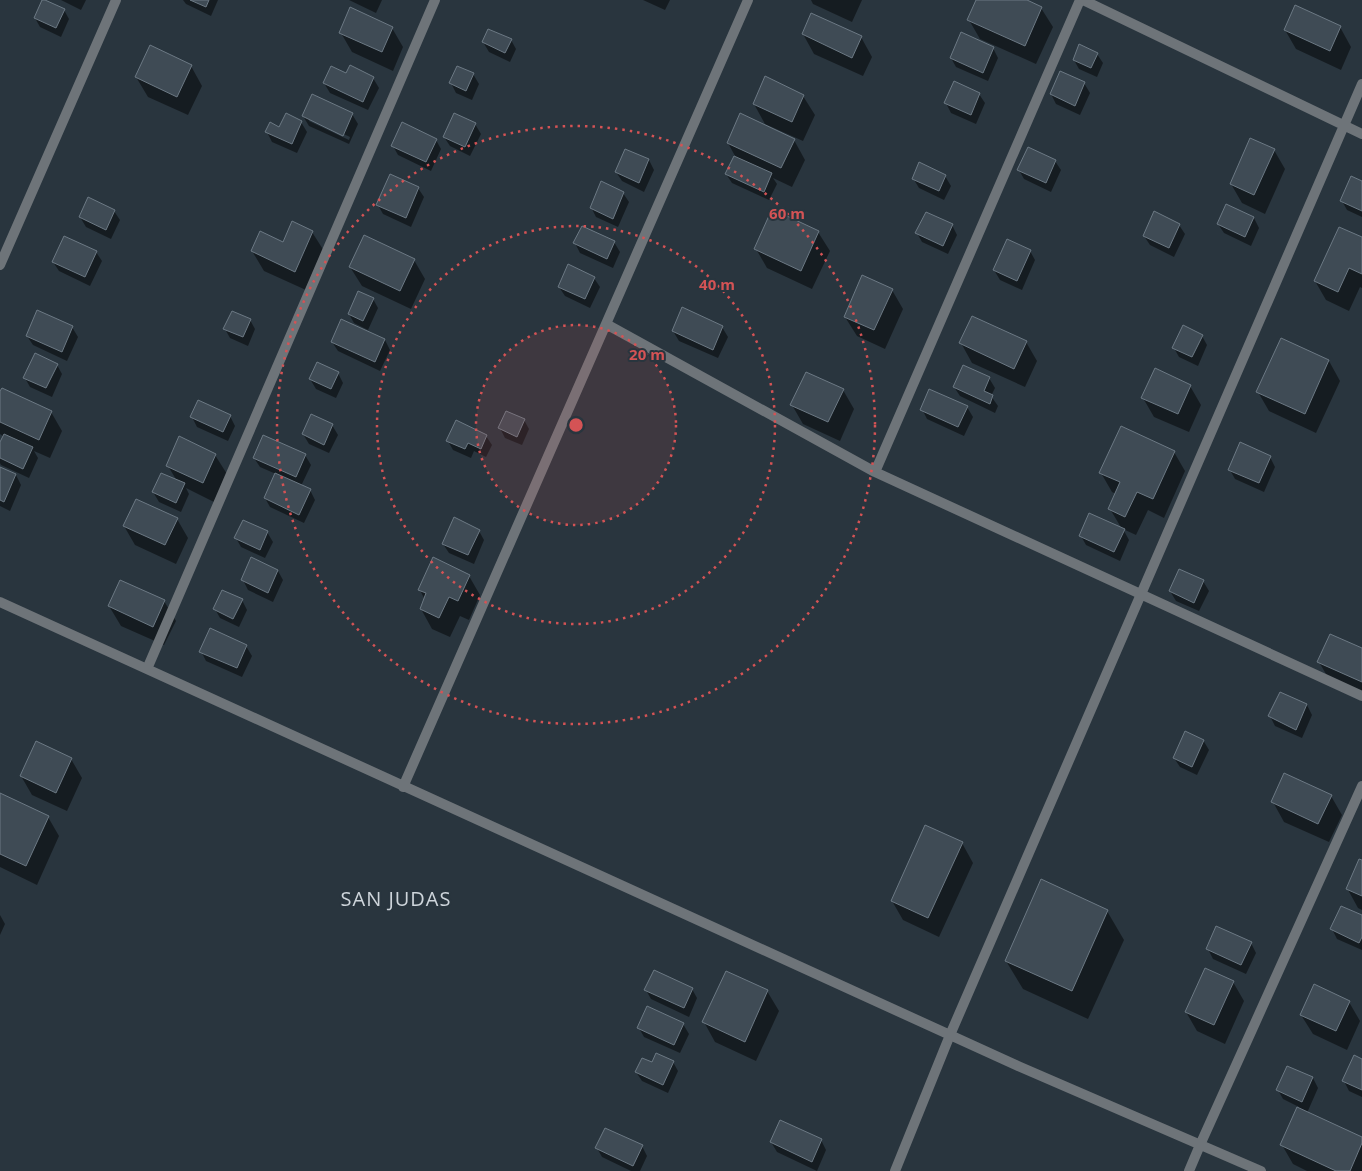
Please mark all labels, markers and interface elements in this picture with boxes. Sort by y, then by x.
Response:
text: 60 m [769,203,805,223]
text: 40 m [699,274,735,294]
text: 20 m [629,344,665,364]
centre of rings [567,416,585,434]
district label: SAN JUDAS [341,885,451,912]

